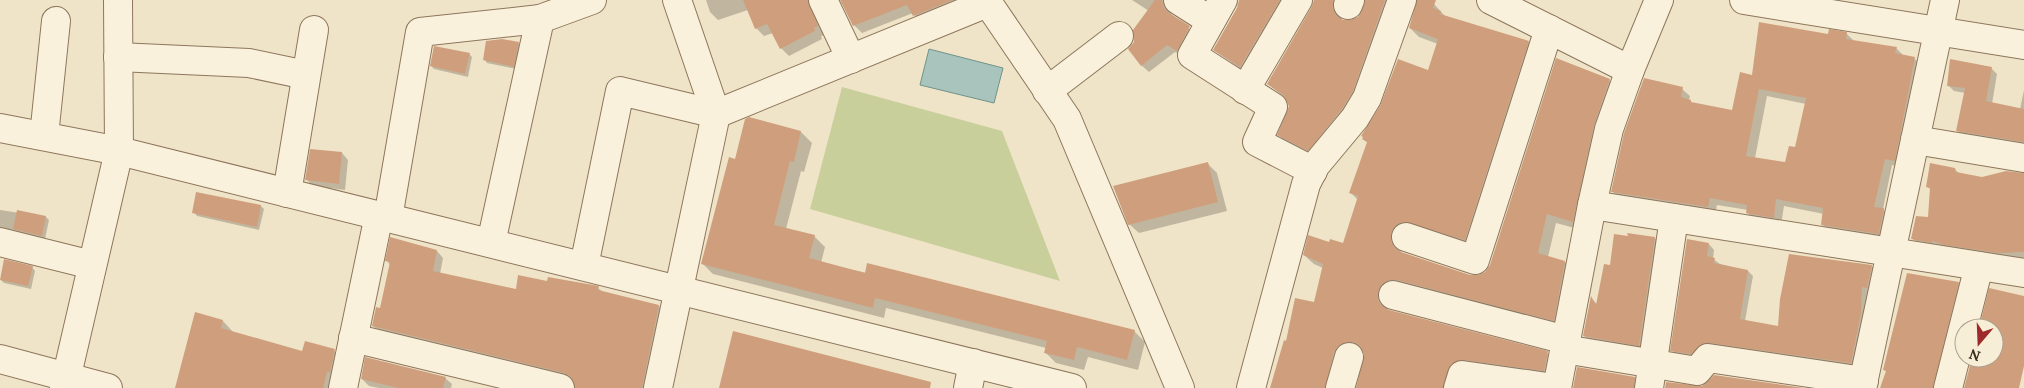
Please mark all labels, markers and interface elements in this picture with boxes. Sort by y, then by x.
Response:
north arrow [1954,318,2004,368]
text: N [1967,345,1983,366]

